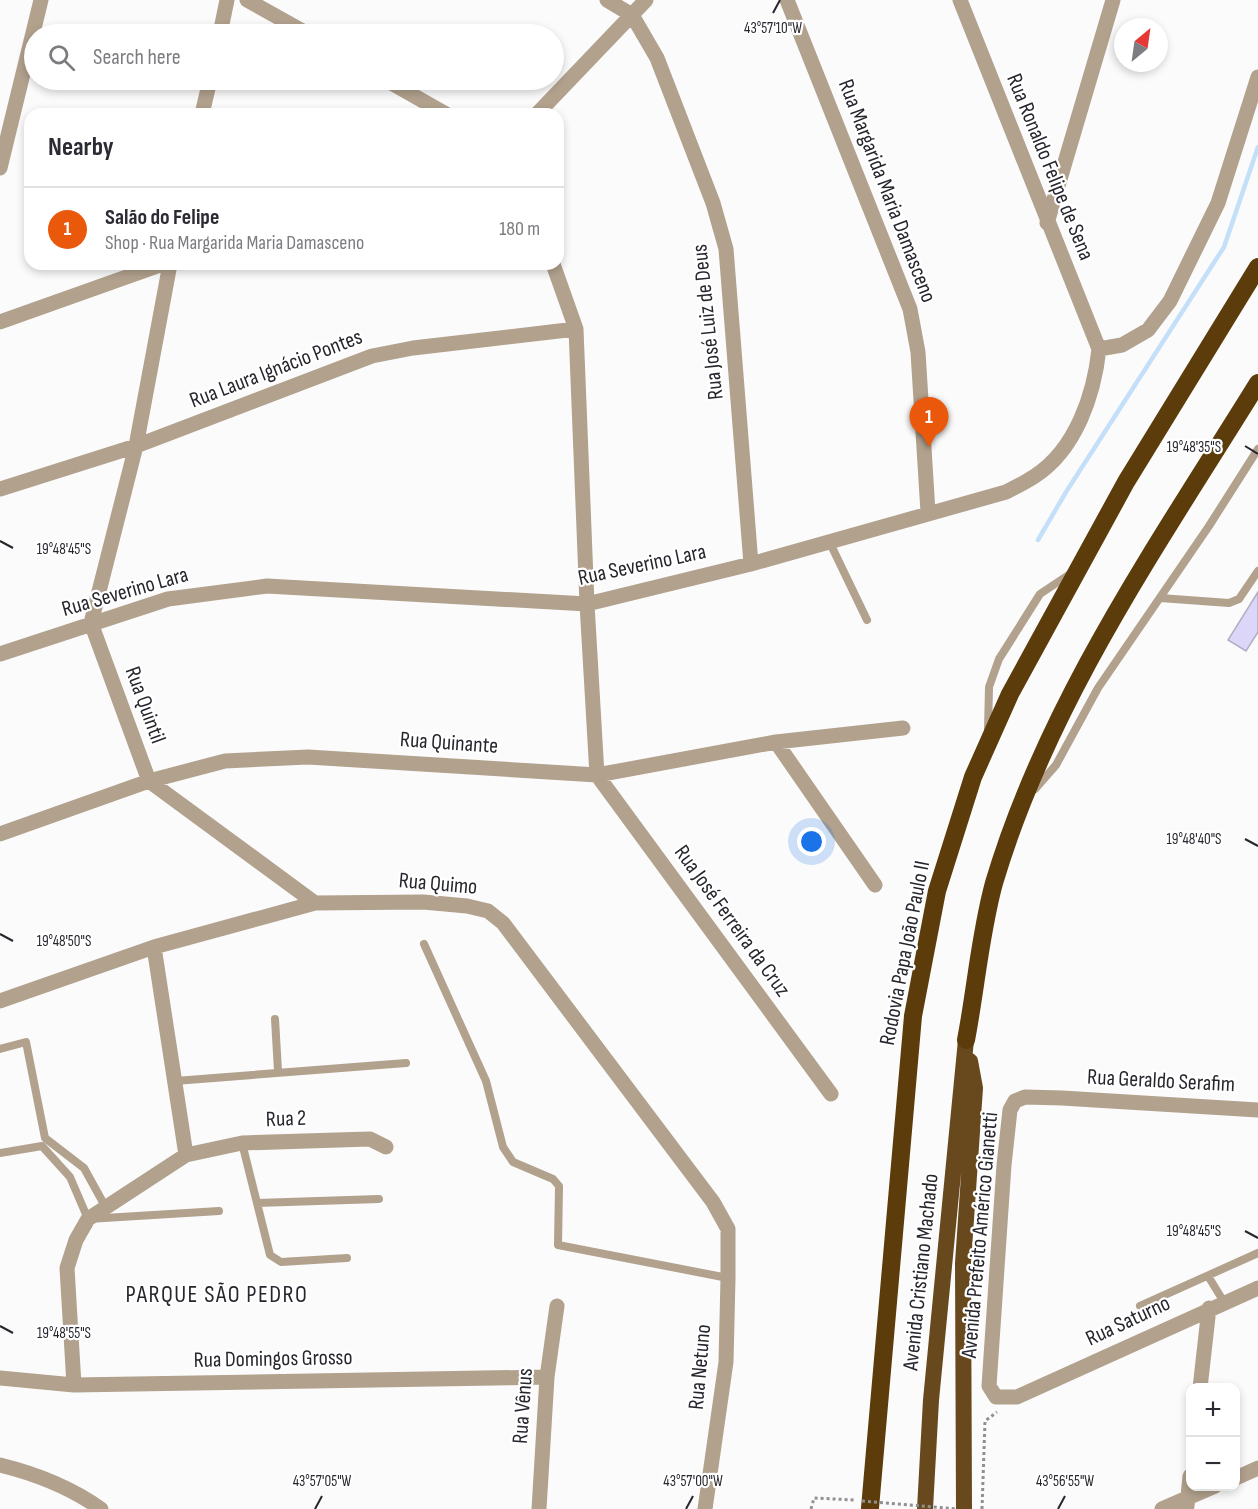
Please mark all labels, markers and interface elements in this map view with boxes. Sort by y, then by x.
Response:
north arrow [1114,18,1168,72]
text: 43°57'10"W [744,19,802,38]
search box [24,24,564,90]
icon: search [45,41,78,74]
text: Search here [93,44,180,71]
street label: Rua Ronaldo Felipe de Sena [1000,70,1100,264]
street label: Rua Margarida Maria Damasceno [832,76,942,306]
text: Nearby [48,132,114,163]
text: Salão do Felipe [105,204,219,231]
text: 1 [64,217,71,241]
text: 180 m [499,217,540,241]
text: Shop · Rua Margarida Maria Damasceno [105,231,364,255]
street label: Rua José Luiz de Deus [686,243,730,401]
street label: Rua Laura Ignácio Pontes [186,324,366,414]
pin: 1 [910,398,948,447]
text: 19°48'35"S [1167,438,1221,457]
street label: Rua Severino Lara [576,538,708,592]
text: 19°48'45"S [37,540,91,559]
street label: Rua Severino Lara [59,561,191,623]
street label: Rua Quintil [119,663,171,747]
street label: Rua Quinante [399,726,499,760]
your location [797,827,826,856]
text: 19°48'40"S [1167,830,1221,849]
street label: Rua José Ferreira da Cruz [668,840,796,1002]
street label: Rodovia Papa João Paulo II [874,859,936,1047]
street label: Rua Quimo [398,867,478,901]
text: 19°48'50"S [37,932,91,951]
street label: Rua Geraldo Serafim [1086,1064,1236,1098]
street label: Rua 2 [265,1105,307,1133]
street label: Avenida Prefeito Américo Gianetti [956,1111,1004,1360]
street label: Avenida Cristiano Machado [897,1172,945,1373]
text: 19°48'45"S [1167,1222,1221,1241]
district label: PARQUE SÃO PEDRO [126,1280,308,1309]
street label: Rua Saturno [1082,1290,1174,1352]
street label: Rua Netuno [683,1323,717,1411]
text: 19°48'55"S [37,1324,91,1343]
street label: Rua Domingos Grosso [193,1344,353,1374]
street label: Rua Vênus [507,1367,539,1445]
map controls [1186,1383,1240,1491]
button: + [1186,1383,1240,1437]
button: − [1186,1437,1240,1491]
text: 43°57'05"W [293,1472,352,1491]
text: 43°57'00"W [663,1472,723,1491]
text: 43°56'55"W [1036,1472,1094,1491]

